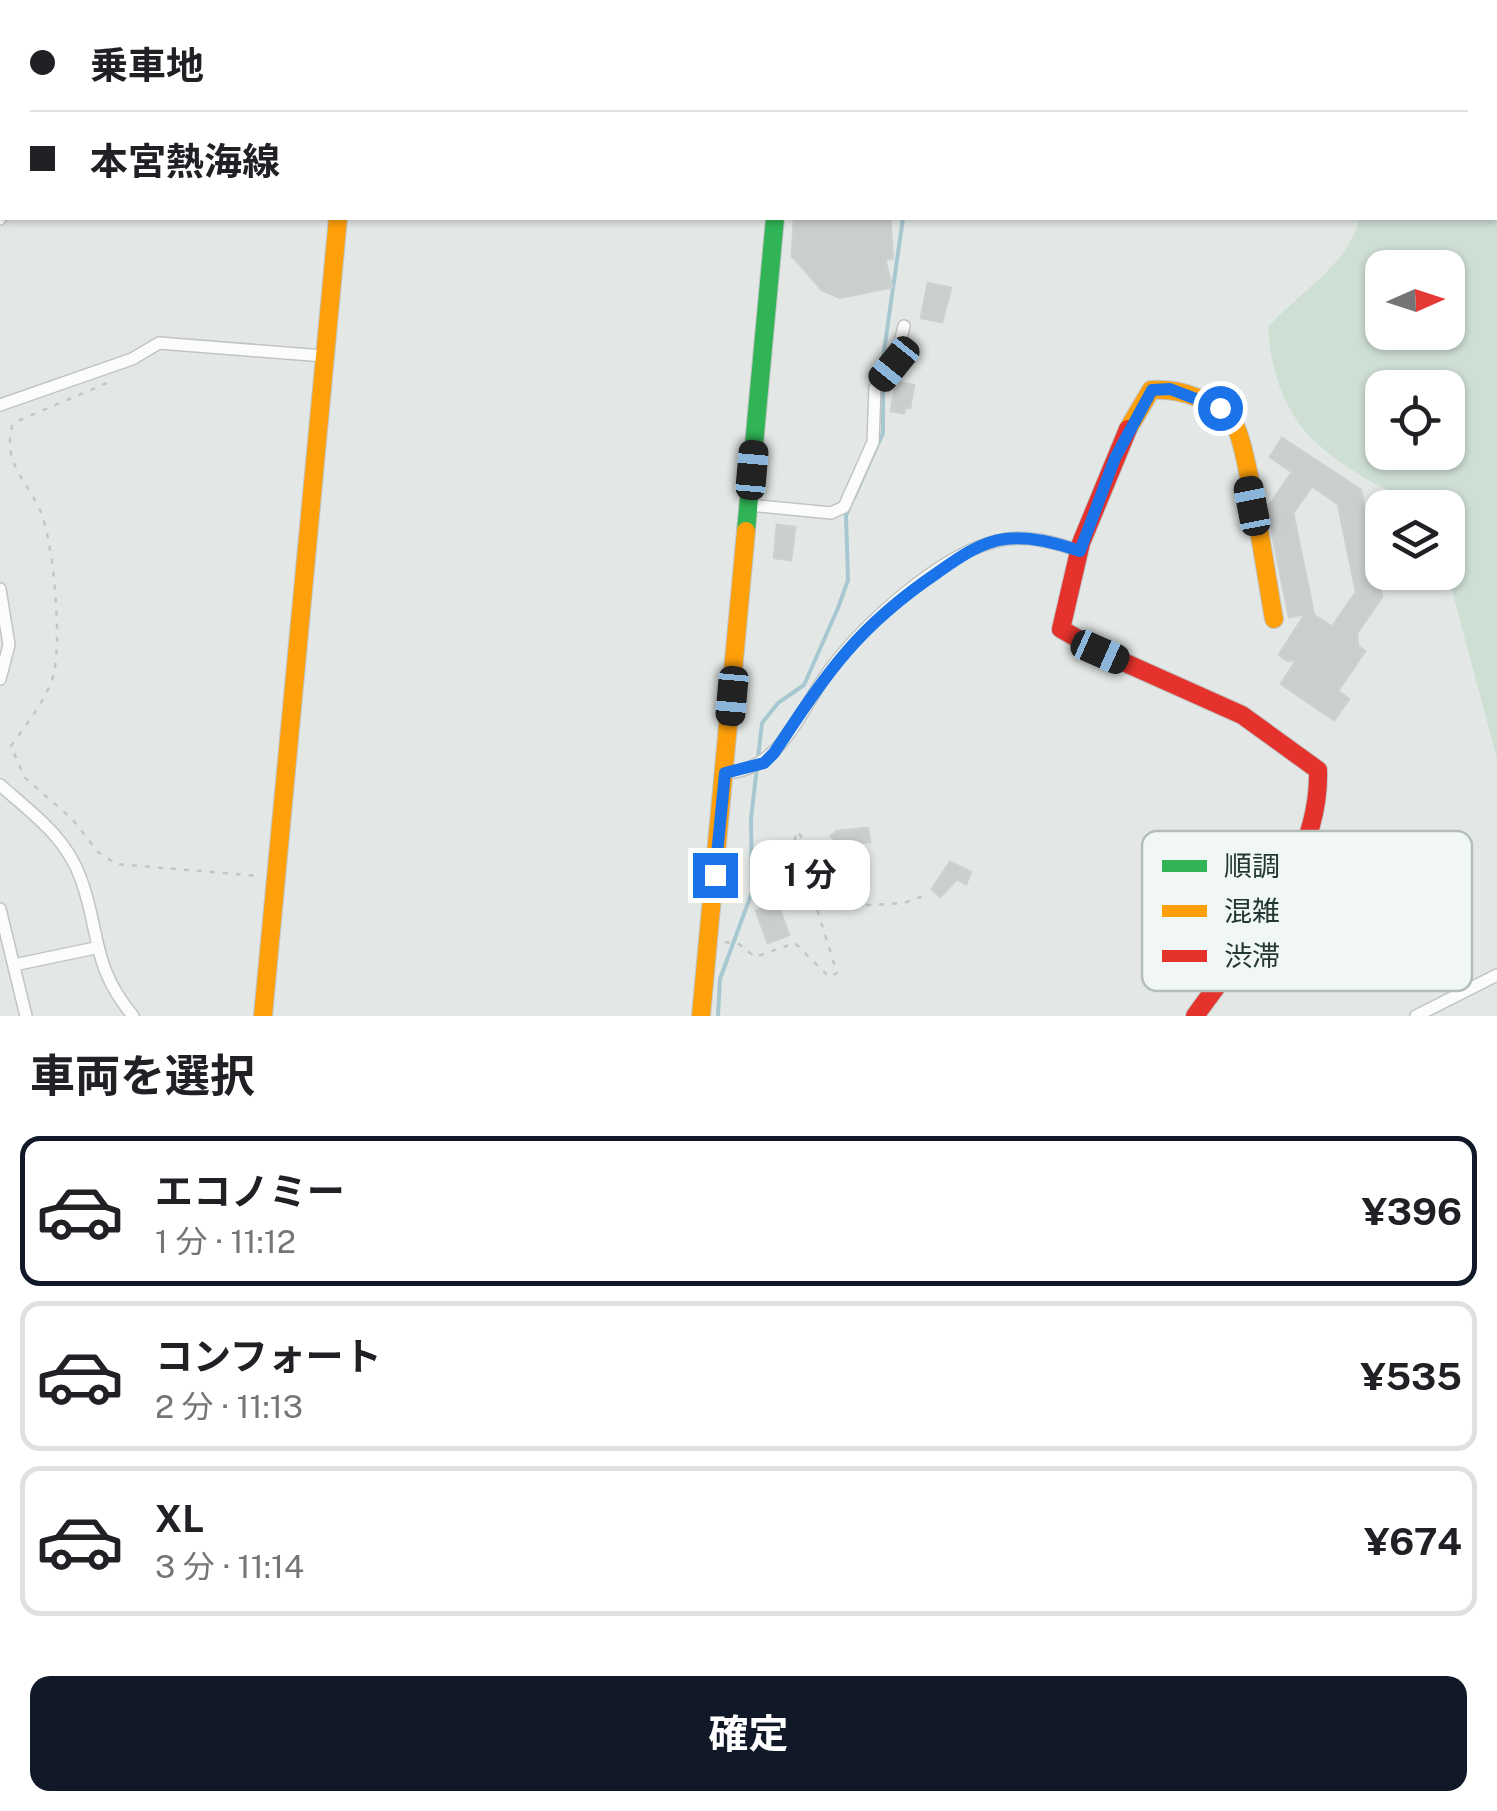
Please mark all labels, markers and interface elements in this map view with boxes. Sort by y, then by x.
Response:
text: 乗車地 [90,43,204,88]
text: 本宮熱海線 [90,139,280,184]
north arrow [1365,250,1465,350]
map controls [1365,250,1465,590]
car [863,331,925,397]
button: locate [1365,370,1465,470]
route start [1198,386,1243,431]
car [734,439,770,501]
car [1232,474,1272,538]
button: layers [1365,490,1465,590]
car [1066,626,1134,678]
car [714,665,750,727]
legend [1142,831,1472,991]
callout: 1 分 [750,840,870,910]
text: 順調 [1224,849,1280,882]
route end [693,853,738,898]
text: 1 分 [784,856,836,893]
text: 混雑 [1224,894,1280,927]
text: 渋滞 [1224,939,1280,972]
text: 車両を選択 [30,1049,255,1102]
icon: car [35,1166,125,1256]
text: エコノミー [155,1169,345,1214]
text: ¥396 [1362,1189,1462,1234]
text: 1 分 · 11:12 [155,1223,296,1260]
icon: car [35,1331,125,1421]
text: コンフォート [155,1334,382,1379]
text: ¥535 [1360,1354,1462,1399]
text: 2 分 · 11:13 [155,1388,303,1425]
icon: car [35,1496,125,1586]
text: XL [155,1496,204,1541]
text: ¥674 [1364,1519,1462,1564]
text: 3 分 · 11:14 [155,1548,304,1585]
button: 確定 [30,1676,1467,1791]

